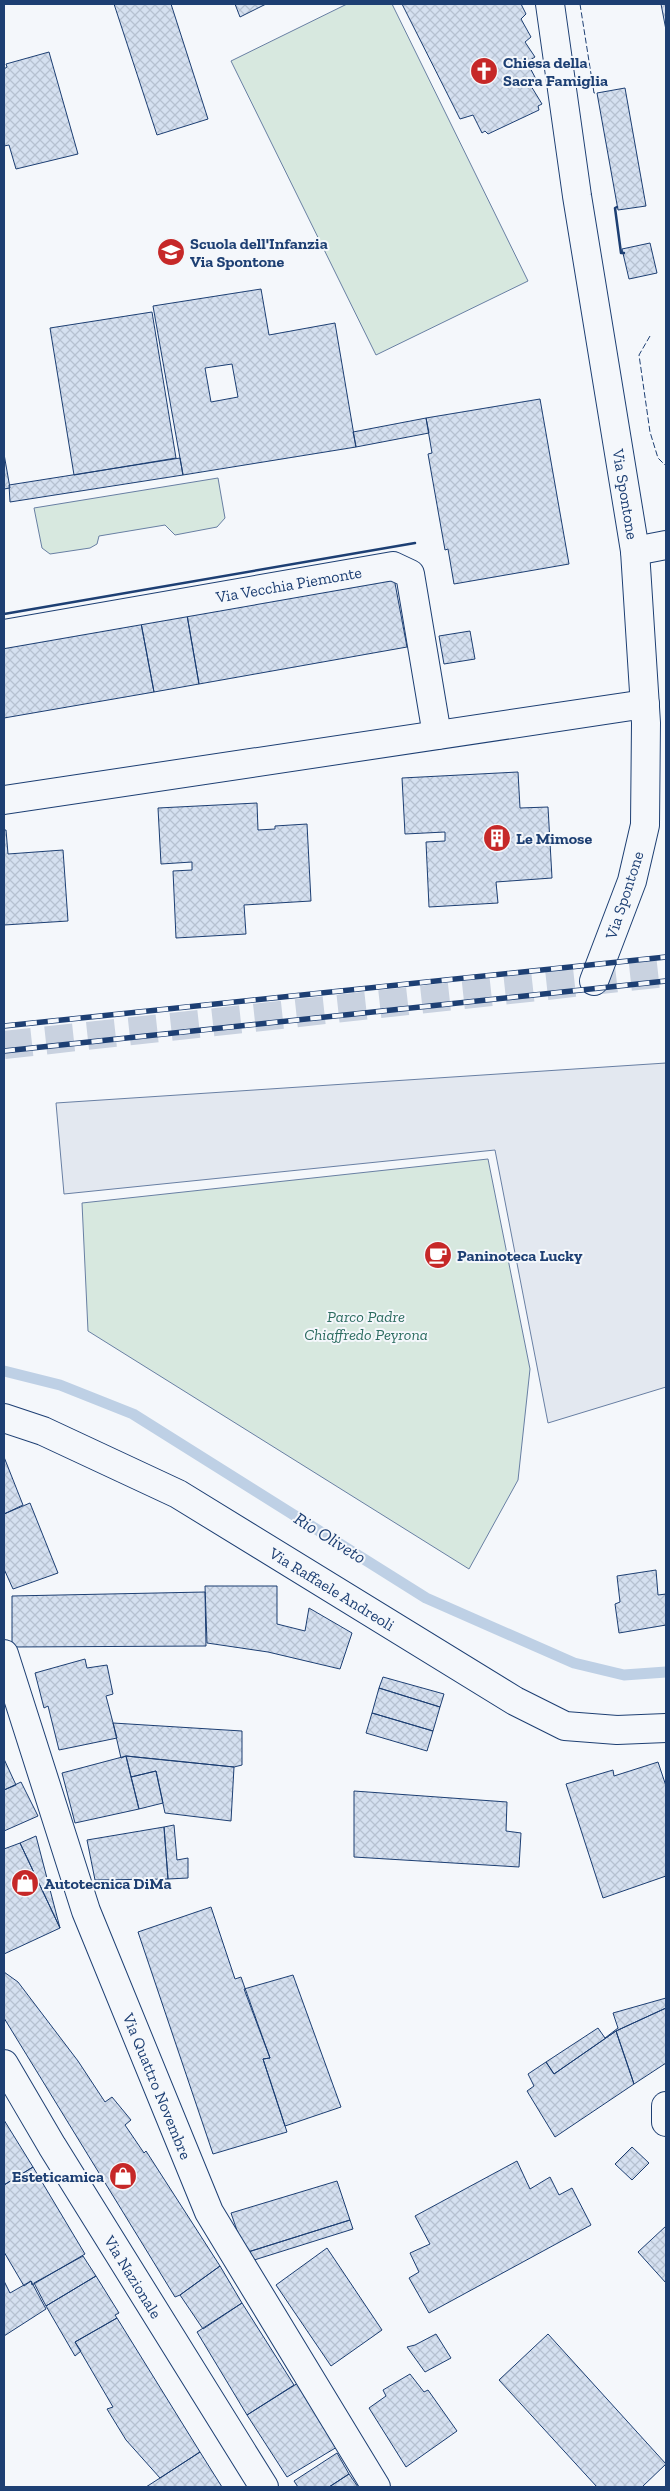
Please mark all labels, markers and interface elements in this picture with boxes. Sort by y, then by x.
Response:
place label: Chiesa della Sacra Famiglia [503,53,608,90]
church icon: Chiesa della Sacra Famiglia [469,56,499,86]
place label: Scuola dell'Infanzia Via Spontone [190,234,328,271]
school or university icon: Scuola dell'Infanzia Via Spontone [156,237,186,267]
street label: Via Spontone [608,447,642,541]
street label: Via Vecchia Piemonte [213,563,363,607]
building icon: Le Mimose [482,823,512,853]
place label: Le Mimose [516,829,592,848]
street label: Via Spontone [601,849,648,943]
cafe icon: Paninoteca Lucky [423,1240,453,1270]
place label: Paninoteca Lucky [457,1246,583,1265]
park label: Parco Padre Chiaffredo Peyrona [304,1307,428,1344]
water label: Rio Oliveto [290,1507,370,1569]
street label: Via Raffaele Andreoli [265,1543,398,1635]
shop icon: Autotecnica DiMa [10,1868,40,1898]
place label: Autotecnica DiMa [44,1874,172,1893]
street label: Via Quattro Novembre [118,2009,195,2162]
shop icon: Esteticamica [108,2161,138,2191]
place label: Esteticamica [12,2167,104,2186]
street label: Via Nazionale [99,2231,166,2322]

